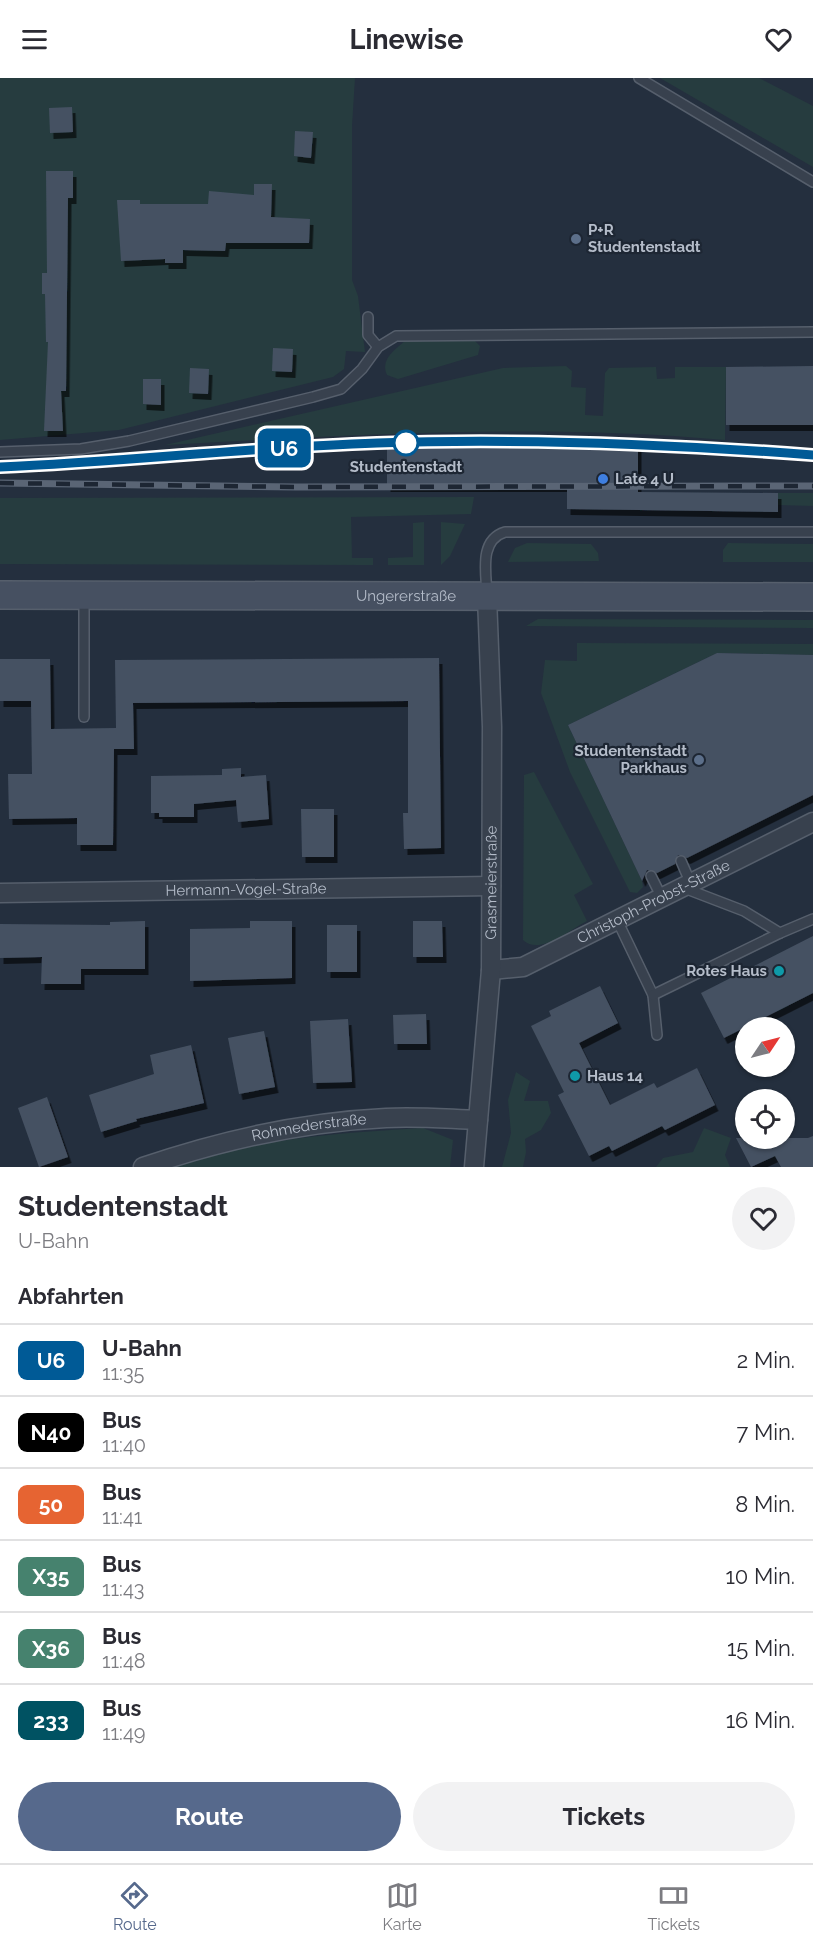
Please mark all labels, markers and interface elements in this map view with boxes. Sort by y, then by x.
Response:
icon: menu [18,23,51,56]
icon: heart [762,23,795,56]
text: Linewise [350,24,463,55]
place label: P+R Studentenstadt [588,221,701,256]
marker: P+R Studentenstadt [569,232,583,246]
line badge: U6 [257,428,311,467]
marker: Studentenstadt [393,430,419,456]
text: U6 [270,436,298,461]
place label: Studentenstadt [350,458,463,476]
place label: Late 4 U [615,470,674,488]
marker: Late 4 U [596,472,610,486]
street label: Ungererstraße [356,587,456,605]
place label: Studentenstadt Parkhaus [574,742,687,777]
marker: Studentenstadt Parkhaus [692,753,706,767]
street label: Grasmeierstraße [482,825,501,940]
street label: Christoph-Probst-Straße [574,856,733,948]
street label: Hermann-Vogel-Straße [165,879,327,900]
place label: Rotes Haus [686,962,767,980]
marker: Rotes Haus [772,964,786,978]
north arrow [735,1017,795,1077]
map controls [735,1017,795,1149]
place label: Haus 14 [587,1067,643,1085]
marker: Haus 14 [568,1069,582,1083]
button: locate [735,1089,795,1149]
street label: Rohmederstraße [250,1110,367,1145]
button: heart [732,1187,795,1250]
text: Studentenstadt [18,1190,228,1223]
text: U-Bahn [18,1229,89,1253]
text: Abfahrten [18,1283,124,1309]
text: U-Bahn [102,1335,182,1361]
text: 2 Min. [737,1347,795,1373]
text: U6 [37,1348,65,1373]
text: 11:35 [102,1361,144,1385]
text: Bus [102,1407,141,1433]
text: 7 Min. [737,1419,795,1445]
text: N40 [31,1420,71,1445]
text: 11:40 [102,1433,146,1457]
text: Bus [102,1479,141,1505]
text: 8 Min. [735,1491,795,1517]
text: 50 [39,1492,63,1517]
text: 11:41 [102,1505,142,1529]
text: Bus [102,1551,141,1577]
text: 10 Min. [725,1563,795,1589]
text: X35 [33,1564,69,1589]
text: 11:43 [102,1577,144,1601]
text: Bus [102,1623,141,1649]
text: 15 Min. [727,1635,795,1661]
text: X36 [32,1636,70,1661]
text: 11:48 [102,1649,146,1673]
text: Bus [102,1695,141,1721]
text: 16 Min. [726,1707,795,1733]
text: 233 [33,1708,69,1733]
text: 11:49 [102,1721,146,1745]
button: Route [18,1782,401,1851]
button: Tickets [413,1782,795,1851]
tab: Route [113,1879,157,1934]
tab: Karte [383,1879,422,1934]
tab: Tickets [648,1879,700,1934]

